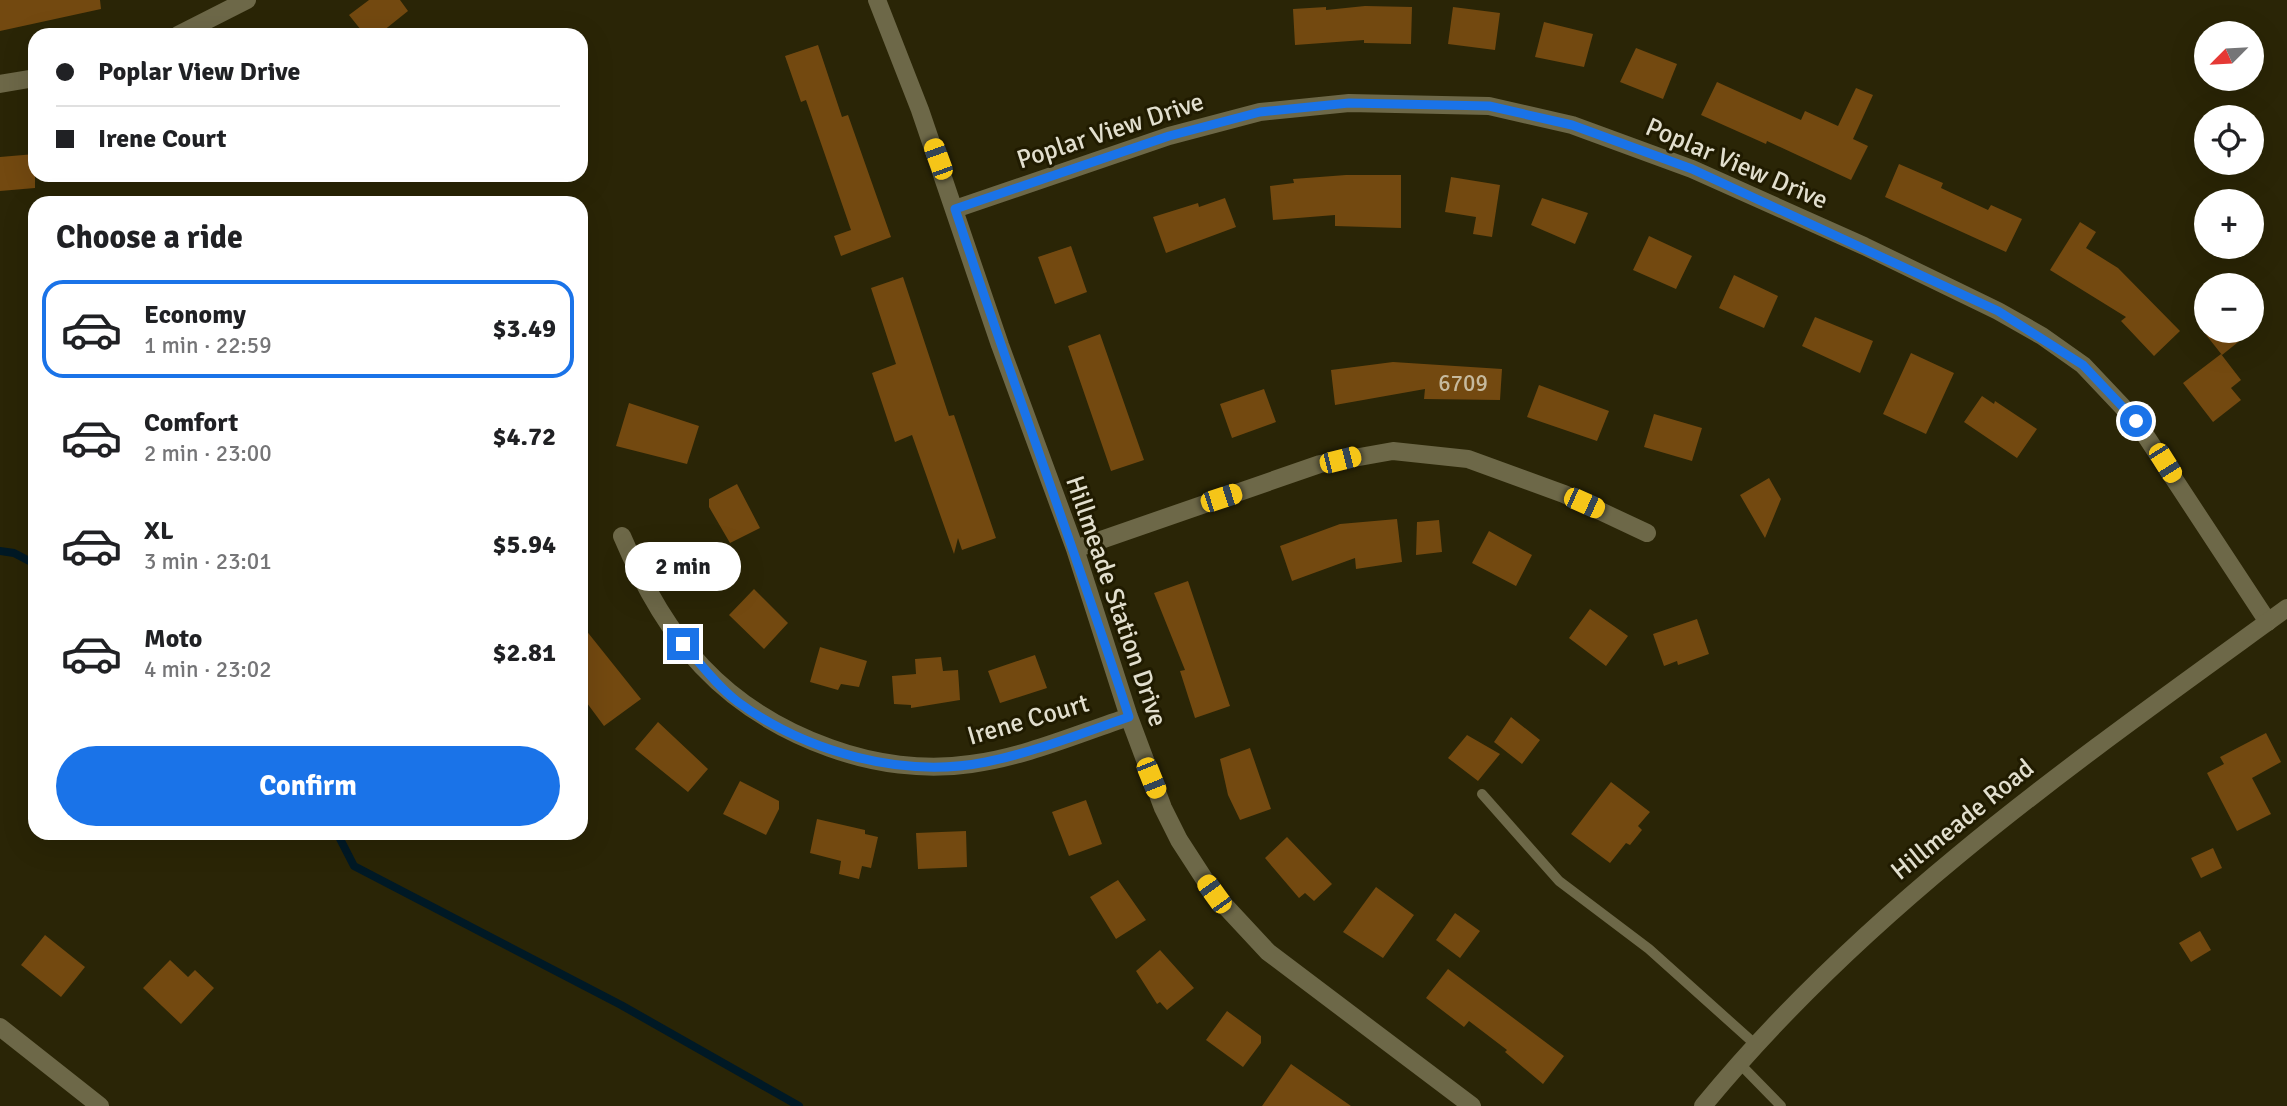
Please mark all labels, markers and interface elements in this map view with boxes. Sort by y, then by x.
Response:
north arrow [2194,21,2264,91]
map controls [2194,21,2264,343]
text: Poplar View Drive [98,56,300,88]
street label: Poplar View Drive [1013,86,1208,176]
button: locate [2194,105,2264,175]
street label: Poplar View Drive [1641,111,1833,217]
text: Irene Court [98,123,226,155]
car [921,136,956,182]
button: + [2194,189,2264,259]
text: Choose a ride [56,218,243,257]
button: − [2194,273,2264,343]
icon: car [60,298,123,361]
text: Economy [144,299,246,331]
text: $3.49 [492,313,556,345]
text: 1 min · 22:59 [144,331,272,360]
house number: 6709 [1438,369,1488,398]
route start [2120,405,2152,437]
icon: car [60,406,123,469]
text: Comfort [144,407,238,439]
text: $4.72 [492,421,556,453]
text: 2 min · 23:00 [144,439,272,468]
car [2145,440,2186,486]
car [1318,445,1363,475]
street label: Hillmeade Station Drive [1058,472,1174,731]
car [1198,482,1245,514]
car [1561,485,1608,521]
icon: car [60,514,123,577]
text: XL [144,515,174,547]
text: $5.94 [492,529,556,561]
callout: 2 min [625,542,741,592]
text: 3 min · 23:01 [144,547,272,576]
text: 2 min [655,552,711,581]
icon: car [60,622,123,685]
text: Moto [144,623,202,655]
route end [667,628,699,660]
text: $2.81 [492,637,556,669]
text: 4 min · 23:02 [144,655,272,684]
street label: Irene Court [964,687,1093,753]
button: Confirm [56,746,560,826]
street label: Hillmeade Road [1885,752,2041,887]
car [1134,755,1169,801]
car [1194,871,1235,917]

